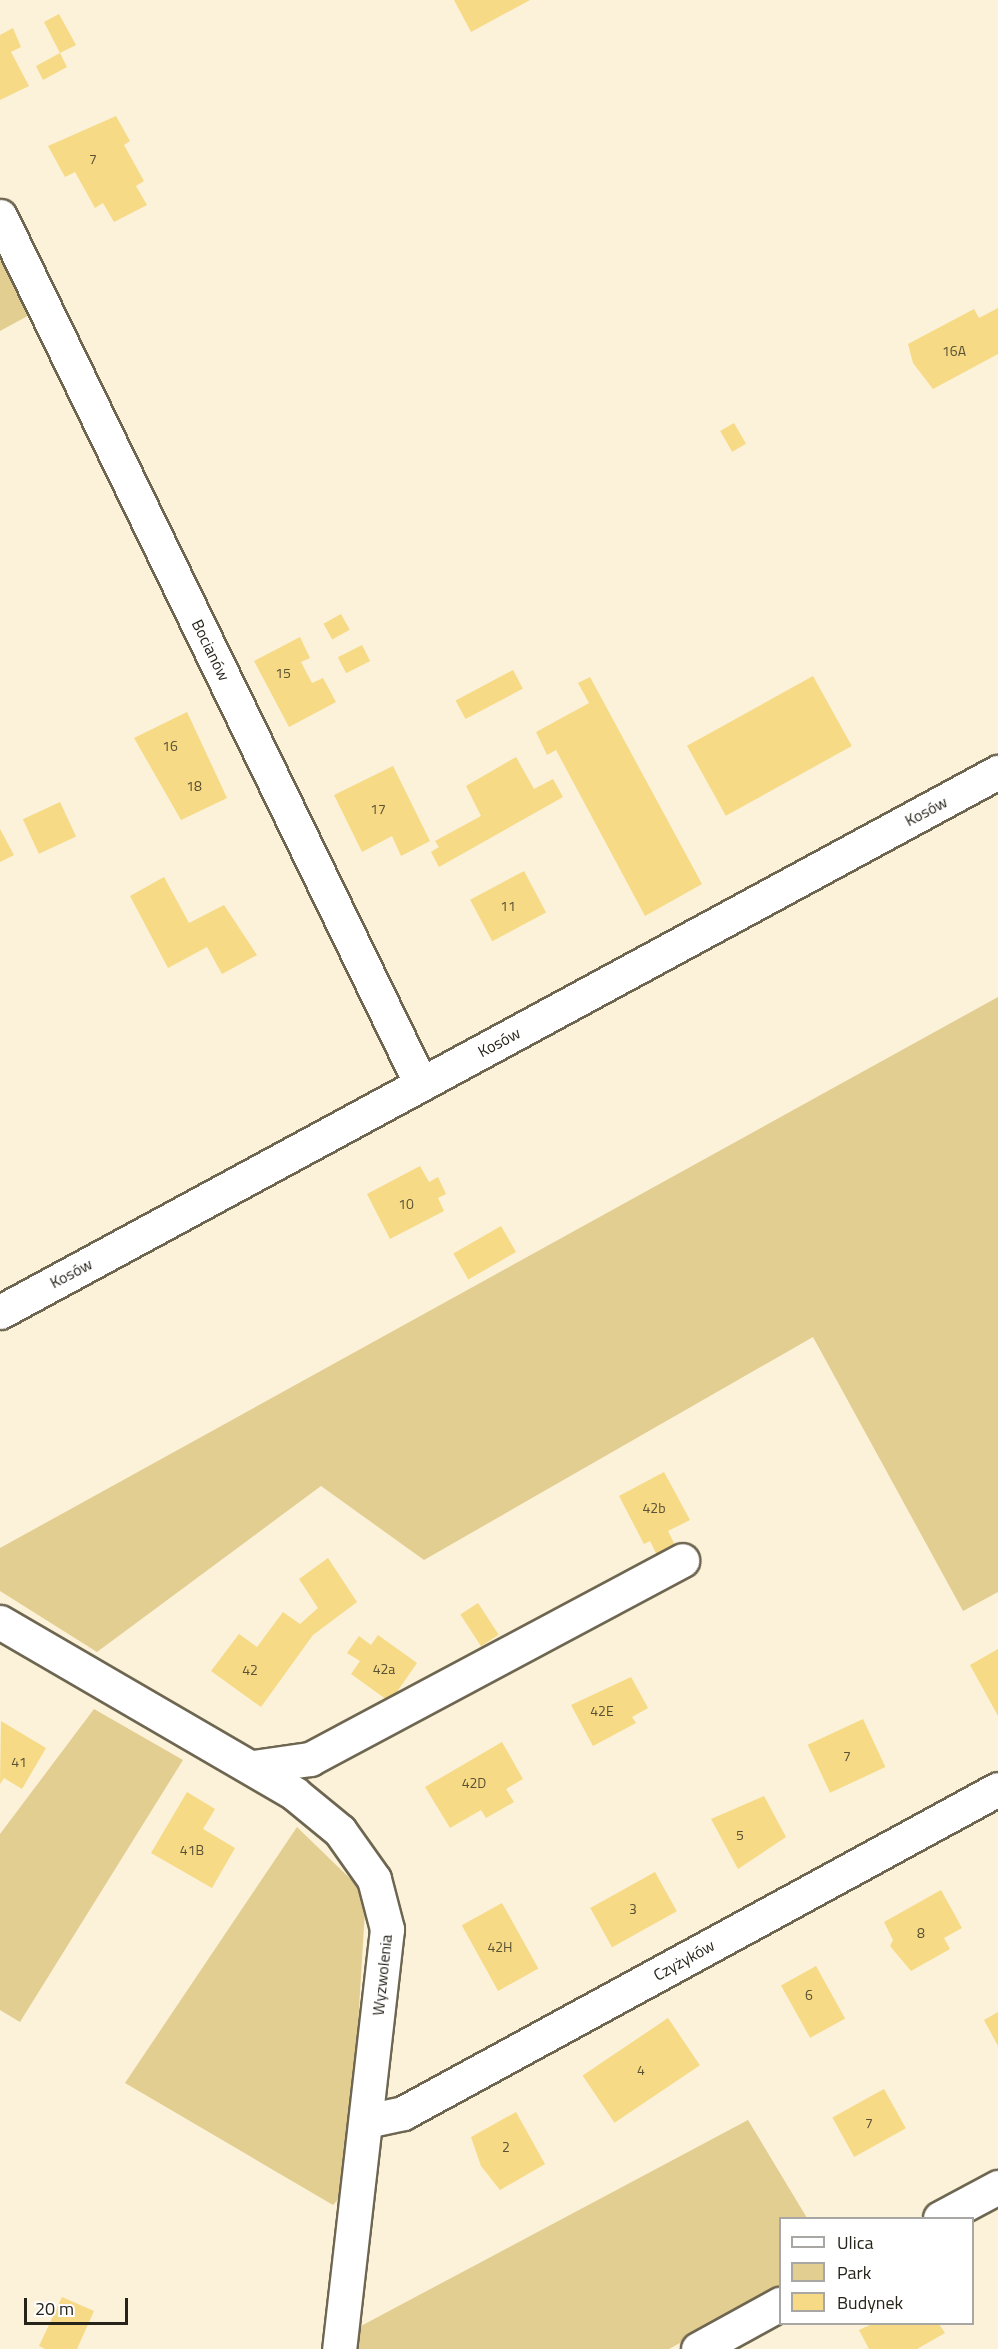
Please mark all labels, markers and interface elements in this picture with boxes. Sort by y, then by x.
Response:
house number: 7 [89,151,97,167]
house number: 16A [942,343,966,359]
street label: Bocianów [188,616,234,684]
house number: 15 [275,665,291,681]
house number: 16 [162,738,178,754]
house number: 18 [186,778,202,794]
street label: Kosów [901,792,951,830]
house number: 17 [370,801,386,817]
house number: 11 [500,898,516,914]
street label: Kosów [474,1023,524,1061]
house number: 10 [398,1196,414,1212]
street label: Kosów [46,1254,96,1292]
house number: 42b [642,1500,666,1516]
house number: 42a [373,1661,395,1677]
house number: 42 [242,1662,258,1678]
house number: 42E [590,1703,614,1719]
house number: 7 [843,1748,851,1764]
house number: 41 [11,1754,27,1770]
house number: 42D [462,1775,486,1791]
house number: 5 [736,1827,744,1843]
house number: 41B [180,1842,204,1858]
house number: 3 [629,1901,637,1917]
house number: 8 [917,1925,925,1941]
street label: Wyzwolenia [368,1933,396,2017]
street label: Czyżyków [650,1935,718,1985]
house number: 42H [487,1939,513,1955]
house number: 6 [805,1987,813,2003]
house number: 4 [637,2062,645,2078]
house number: 7 [865,2115,873,2131]
house number: 2 [502,2139,510,2155]
legend [779,2217,974,2325]
text: Ulica [837,2229,874,2256]
text: Park [837,2259,871,2286]
scale bar [27,2286,130,2324]
text: Budynek [837,2289,903,2316]
text: 20 m [35,2295,74,2322]

